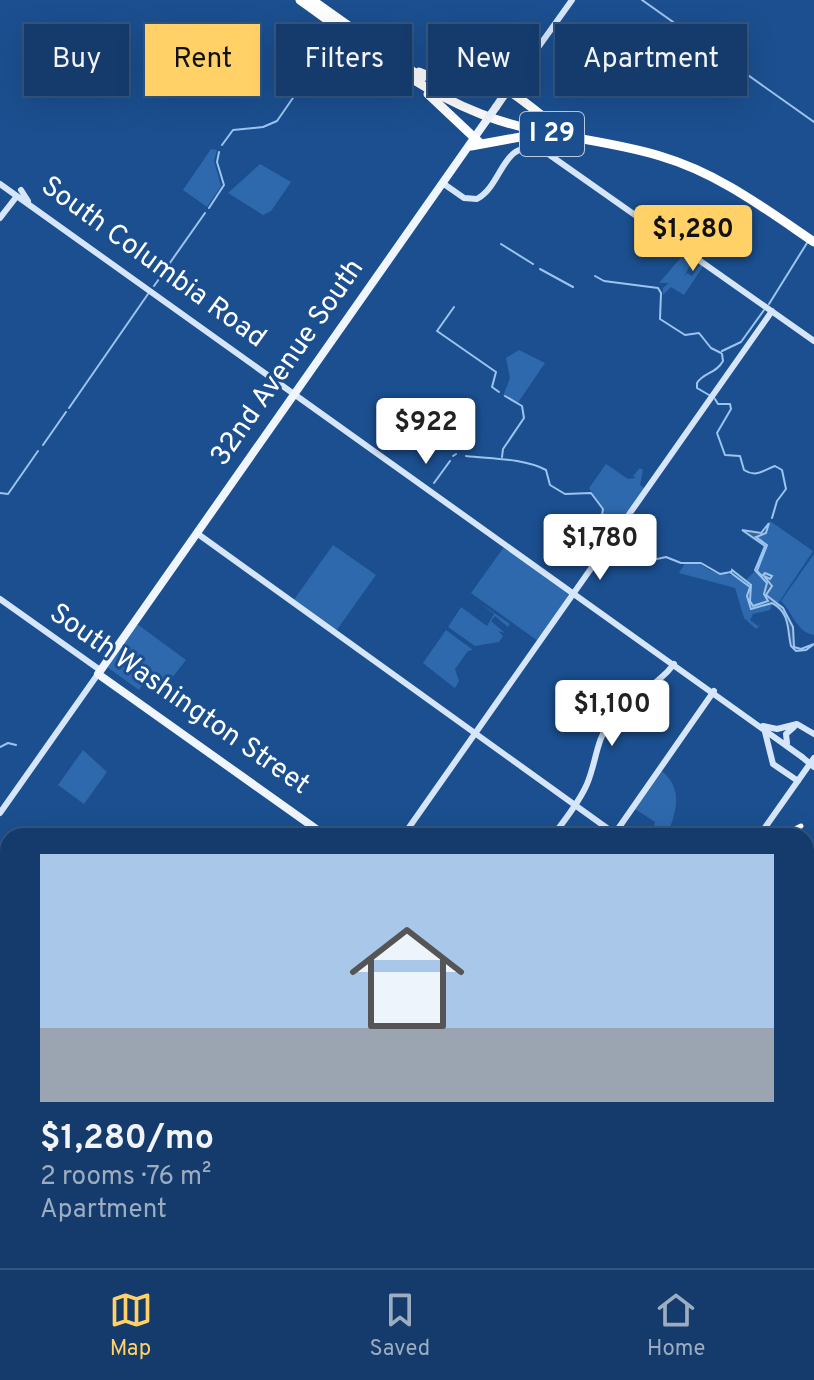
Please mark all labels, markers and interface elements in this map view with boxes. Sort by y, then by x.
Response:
chip: Buy [24,24,129,96]
chip: Rent [145,24,260,96]
chip: Filters [276,24,412,96]
chip: New [428,24,539,96]
chip: Apartment [555,24,747,96]
road number: I 29 [520,112,584,156]
street label: South Columbia Road [33,169,273,357]
pin: $1,280 [628,205,758,273]
text: $1,280 [652,214,734,247]
street label: 32nd Avenue South [203,253,373,473]
pin: $922 [379,398,473,466]
text: $922 [394,407,458,440]
pin: $1,780 [535,514,665,582]
text: $1,780 [562,523,638,556]
street label: South Washington Street [42,596,316,804]
pin: $1,100 [547,680,677,748]
text: $1,100 [573,689,651,722]
icon: home [335,906,479,1050]
text: $1,280/mo [40,1118,214,1161]
text: 2 rooms · 76 m² [40,1161,212,1194]
text: Apartment [40,1194,167,1227]
tab: Map [109,1288,153,1363]
tab: Saved [370,1288,430,1363]
tab: Home [647,1288,705,1363]

